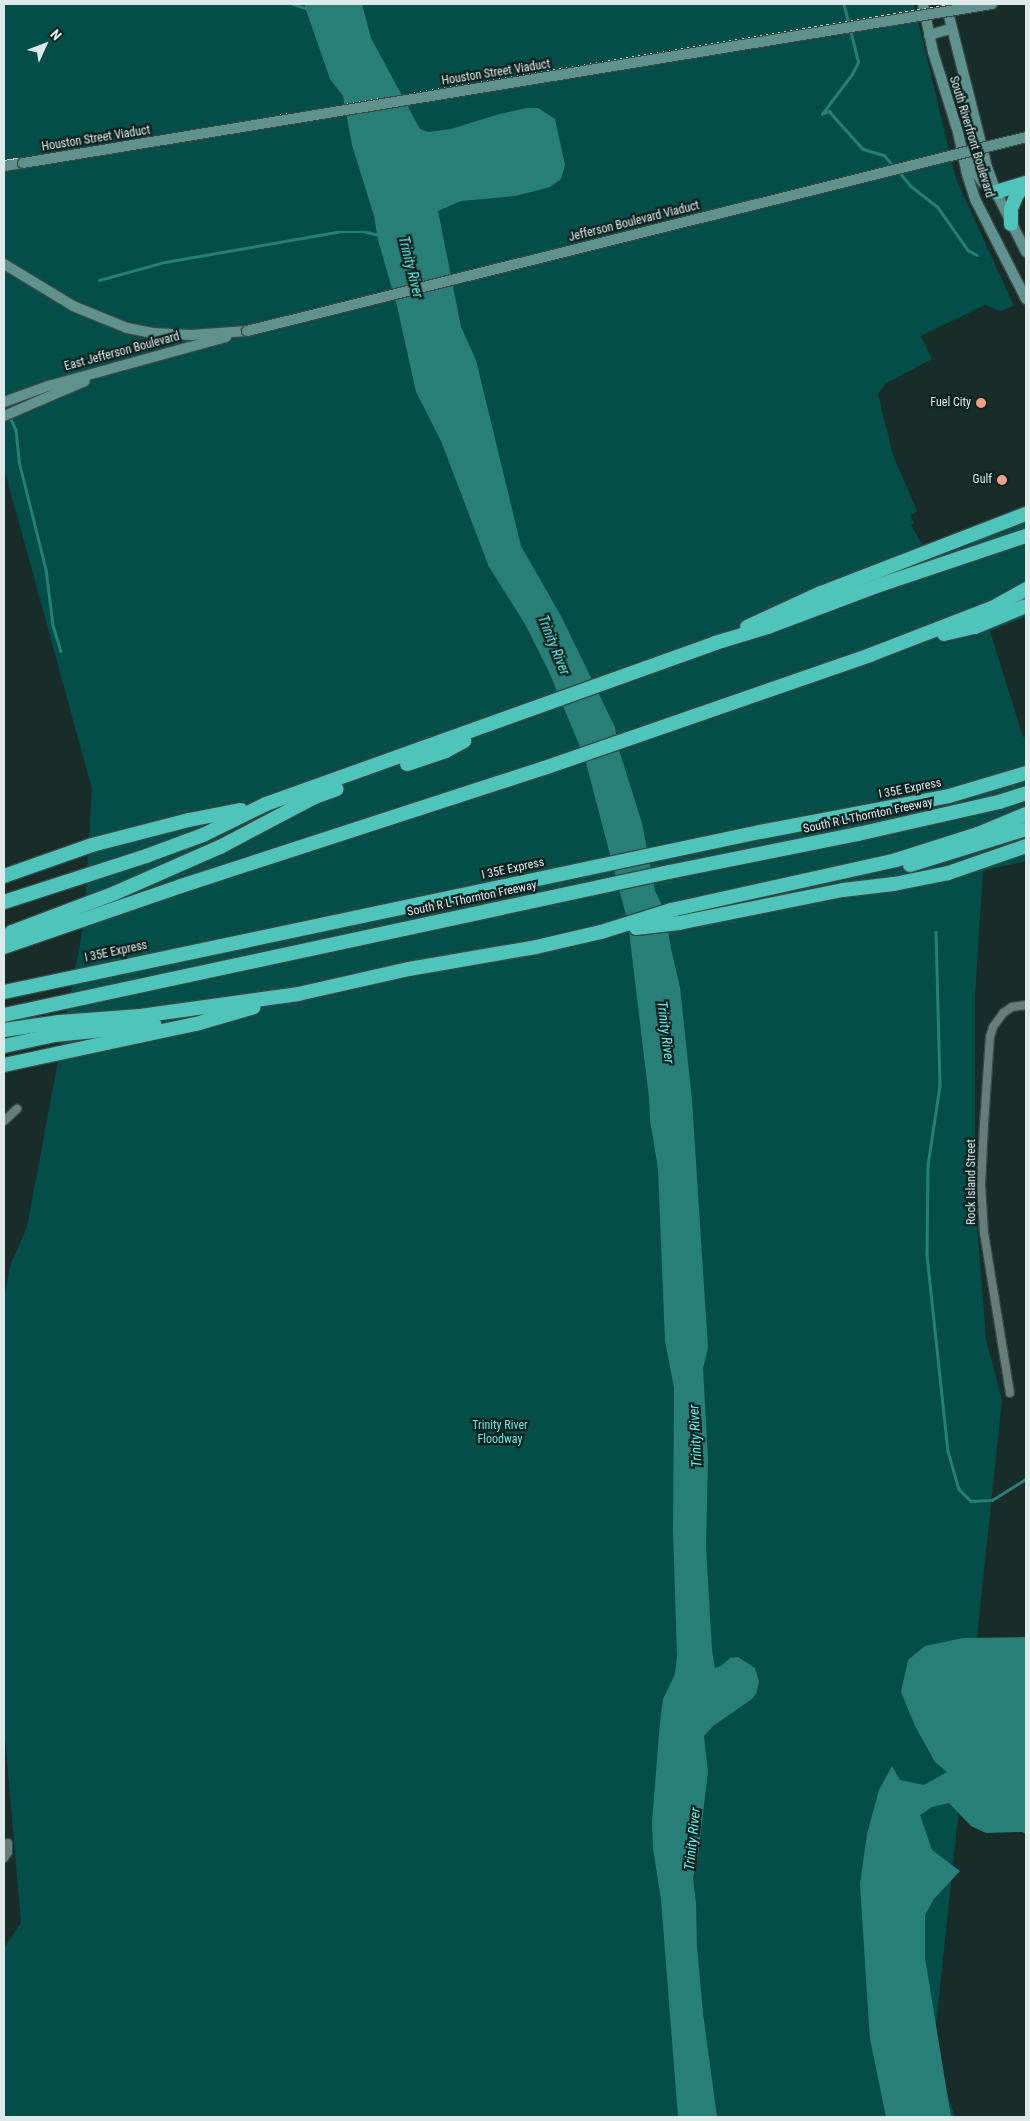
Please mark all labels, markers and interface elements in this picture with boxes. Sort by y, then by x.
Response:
north arrow [20,20,70,70]
text: N [47,26,65,43]
street label: Houston Street Viaduct [441,57,551,89]
street label: South Riverfront Boulevard [946,75,996,199]
street label: Houston Street Viaduct [41,123,151,155]
street label: Jefferson Boulevard Viaduct [567,199,701,245]
water label: Trinity River [395,234,427,300]
street label: East Jefferson Boulevard [63,330,181,374]
place label: Fuel City [930,396,971,410]
marker: Fuel City [975,397,987,409]
place label: Gulf [973,473,992,487]
marker: Gulf [996,474,1008,486]
water label: Trinity River [534,613,574,677]
street label: I 35E Express [877,776,943,802]
street label: South R L Thornton Freeway [802,795,934,837]
street label: I 35E Express [480,855,546,883]
street label: South R L Thornton Freeway [406,878,538,920]
street label: I 35E Express [83,938,149,966]
water label: Trinity River [654,1000,678,1064]
street label: Rock Island Street [965,1139,979,1225]
water label: Trinity River [685,1404,705,1468]
park label: Trinity River Floodway [472,1419,528,1447]
water label: Trinity River [680,1807,704,1871]

